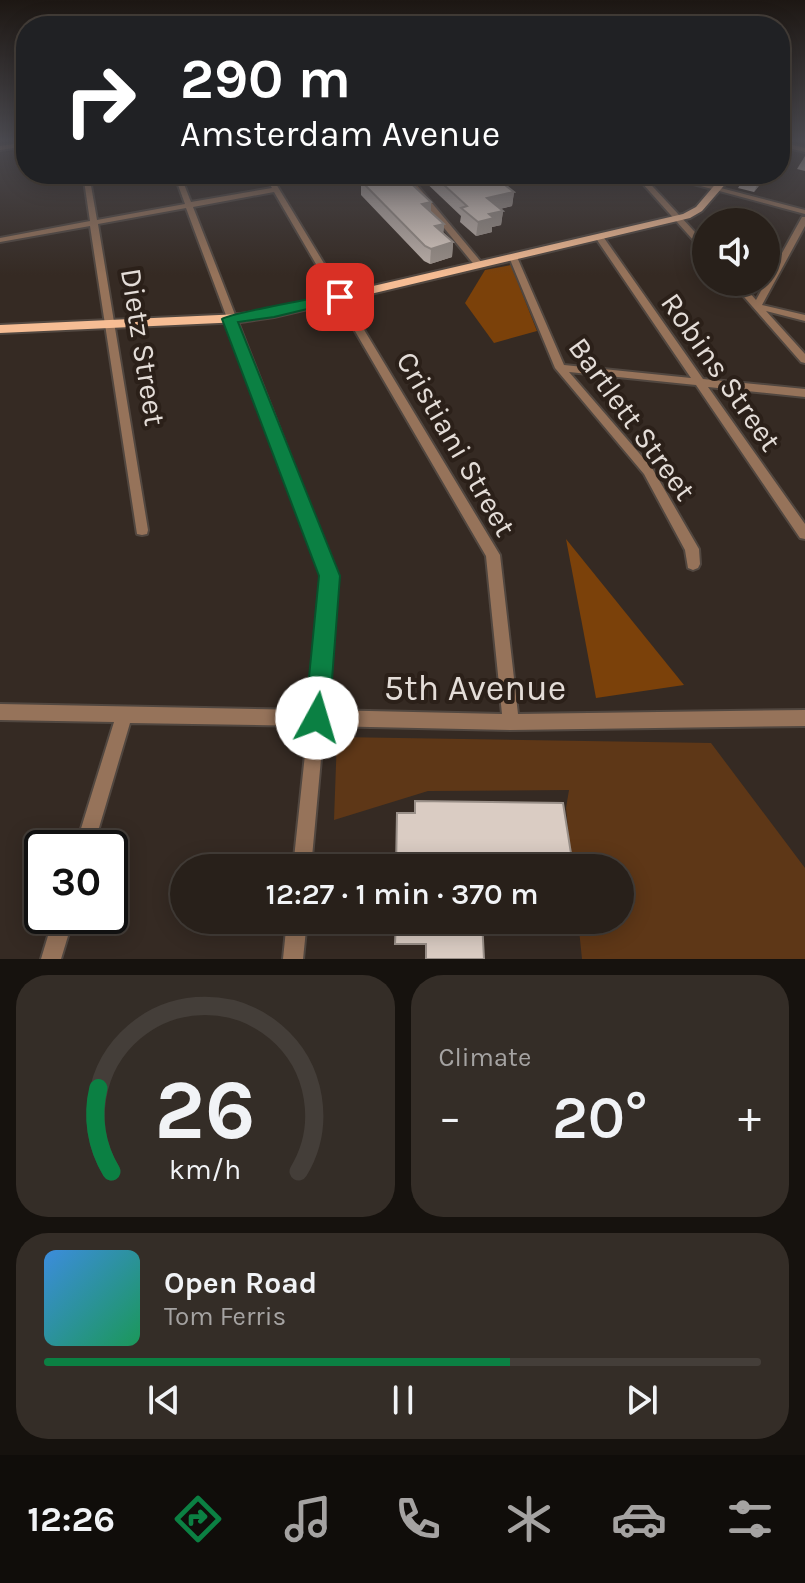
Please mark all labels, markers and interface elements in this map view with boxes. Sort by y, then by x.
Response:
text: 290 m [180,46,351,111]
icon: right [48,48,152,152]
text: Amsterdam Avenue [180,113,500,155]
map controls [692,208,780,296]
button: sound [692,208,780,296]
pin [306,263,374,331]
street label: Dietz Street [113,266,173,428]
icon: arrive [318,275,362,319]
street label: Robins Street [653,286,789,458]
street label: Bartlett Street [561,330,703,508]
street label: Cristiani Street [389,345,523,543]
street label: 5th Avenue [384,667,566,709]
position arrow [275,676,359,760]
speed limit sign: 30 [24,830,128,934]
text: 12:27 · 1 min · 370 m [265,876,539,912]
text: Climate [439,1042,531,1073]
text: 26 [155,1062,256,1159]
text: 20° [552,1083,648,1153]
text: − [439,1092,462,1143]
text: + [738,1092,761,1143]
text: km/h [169,1153,241,1186]
text: Open Road [164,1265,317,1301]
text: Tom Ferris [164,1301,286,1332]
icon: previous [142,1378,186,1422]
icon: pause [381,1378,425,1422]
icon: next [620,1378,664,1422]
icon: directions [170,1491,226,1547]
icon: music [280,1491,336,1547]
icon: phone [390,1491,446,1547]
icon: climate [501,1491,557,1547]
icon: car [611,1491,667,1547]
icon: filters [722,1491,778,1547]
text: 12:26 [27,1498,115,1540]

